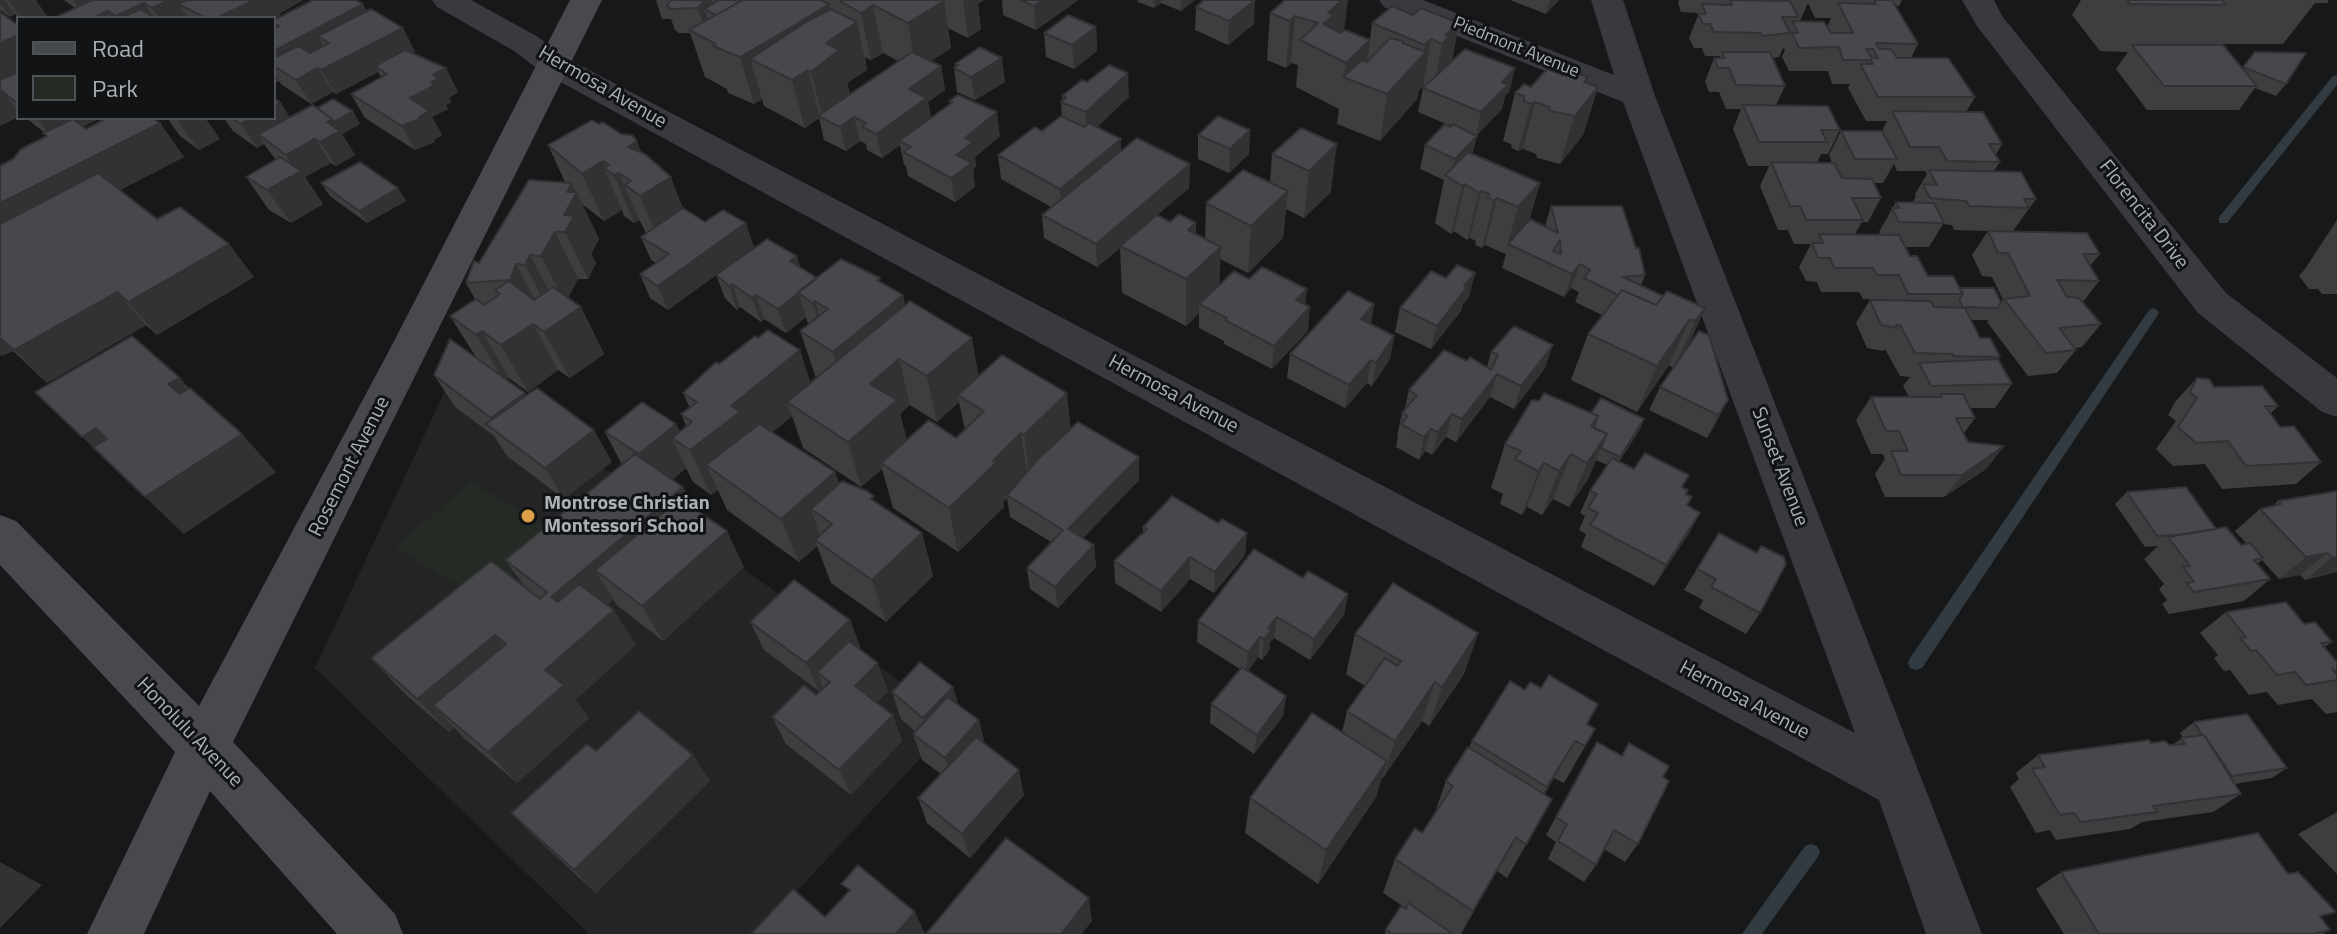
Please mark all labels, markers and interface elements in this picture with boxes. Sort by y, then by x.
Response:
street label: Piedmont Avenue [1450,13,1582,83]
legend [16,16,276,120]
text: Road [92,30,144,66]
street label: Hermosa Avenue [534,42,670,134]
text: Park [92,70,138,106]
street label: Florencita Drive [2093,156,2193,274]
street label: Hermosa Avenue [1104,351,1242,439]
street label: Rosemont Avenue [304,393,396,541]
street label: Sunset Avenue [1745,404,1813,530]
place label: Montrose Christian Montessori School [544,492,710,539]
marker: Montrose Christian Montessori School [519,507,537,525]
street label: Hermosa Avenue [1675,657,1813,745]
street label: Honolulu Avenue [131,673,247,793]

